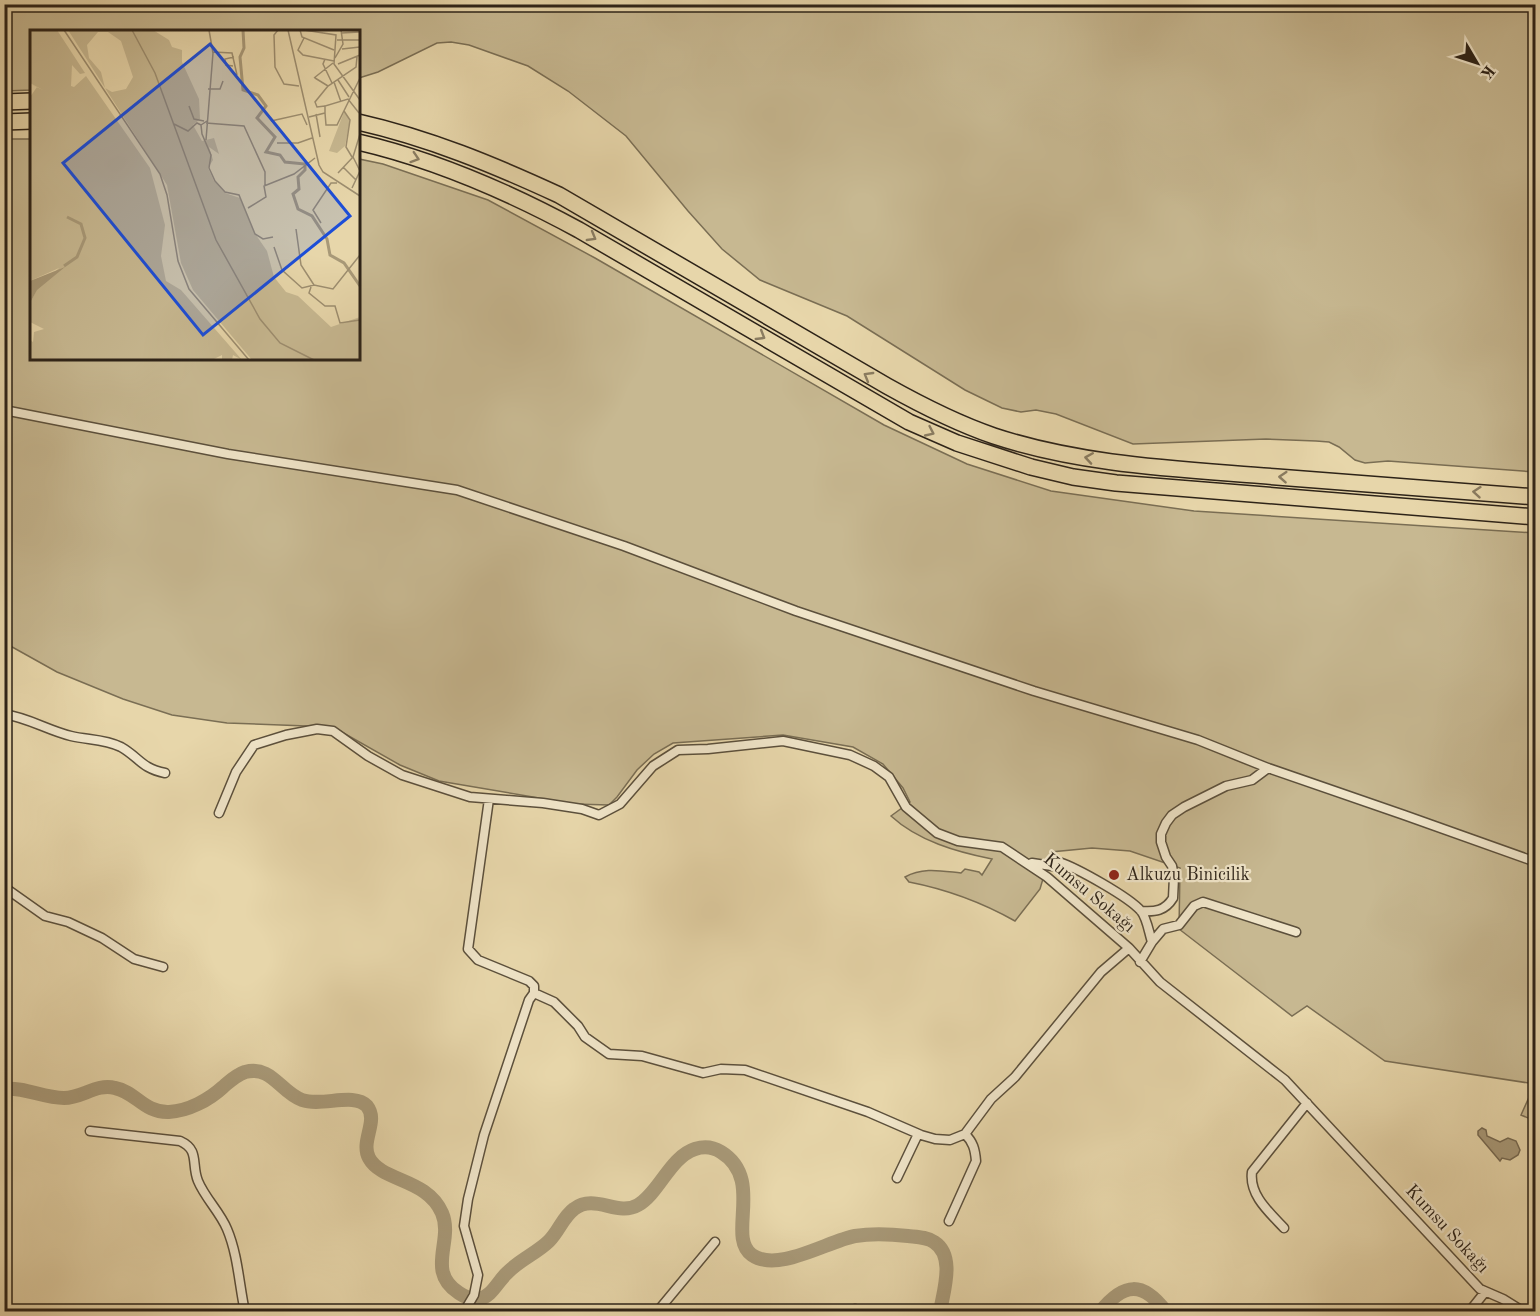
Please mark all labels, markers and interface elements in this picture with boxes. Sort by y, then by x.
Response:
inset map [30,30,360,360]
north arrow [1447,33,1507,93]
text: K [1477,61,1497,81]
one-way arrow [409,151,420,163]
one-way arrow [586,230,596,242]
one-way arrow [755,328,765,340]
one-way arrow [864,371,874,383]
one-way arrow [924,424,935,436]
one-way arrow [1084,453,1093,465]
one-way arrow [1278,471,1287,484]
one-way arrow [1473,486,1482,499]
street label: Kumsu Sokağı [1040,850,1138,936]
place label: Alkuzu Binicilik [1126,866,1250,884]
marker: Alkuzu Binicilik [1107,868,1121,882]
street label: Kumsu Sokağı [1402,1182,1492,1277]

